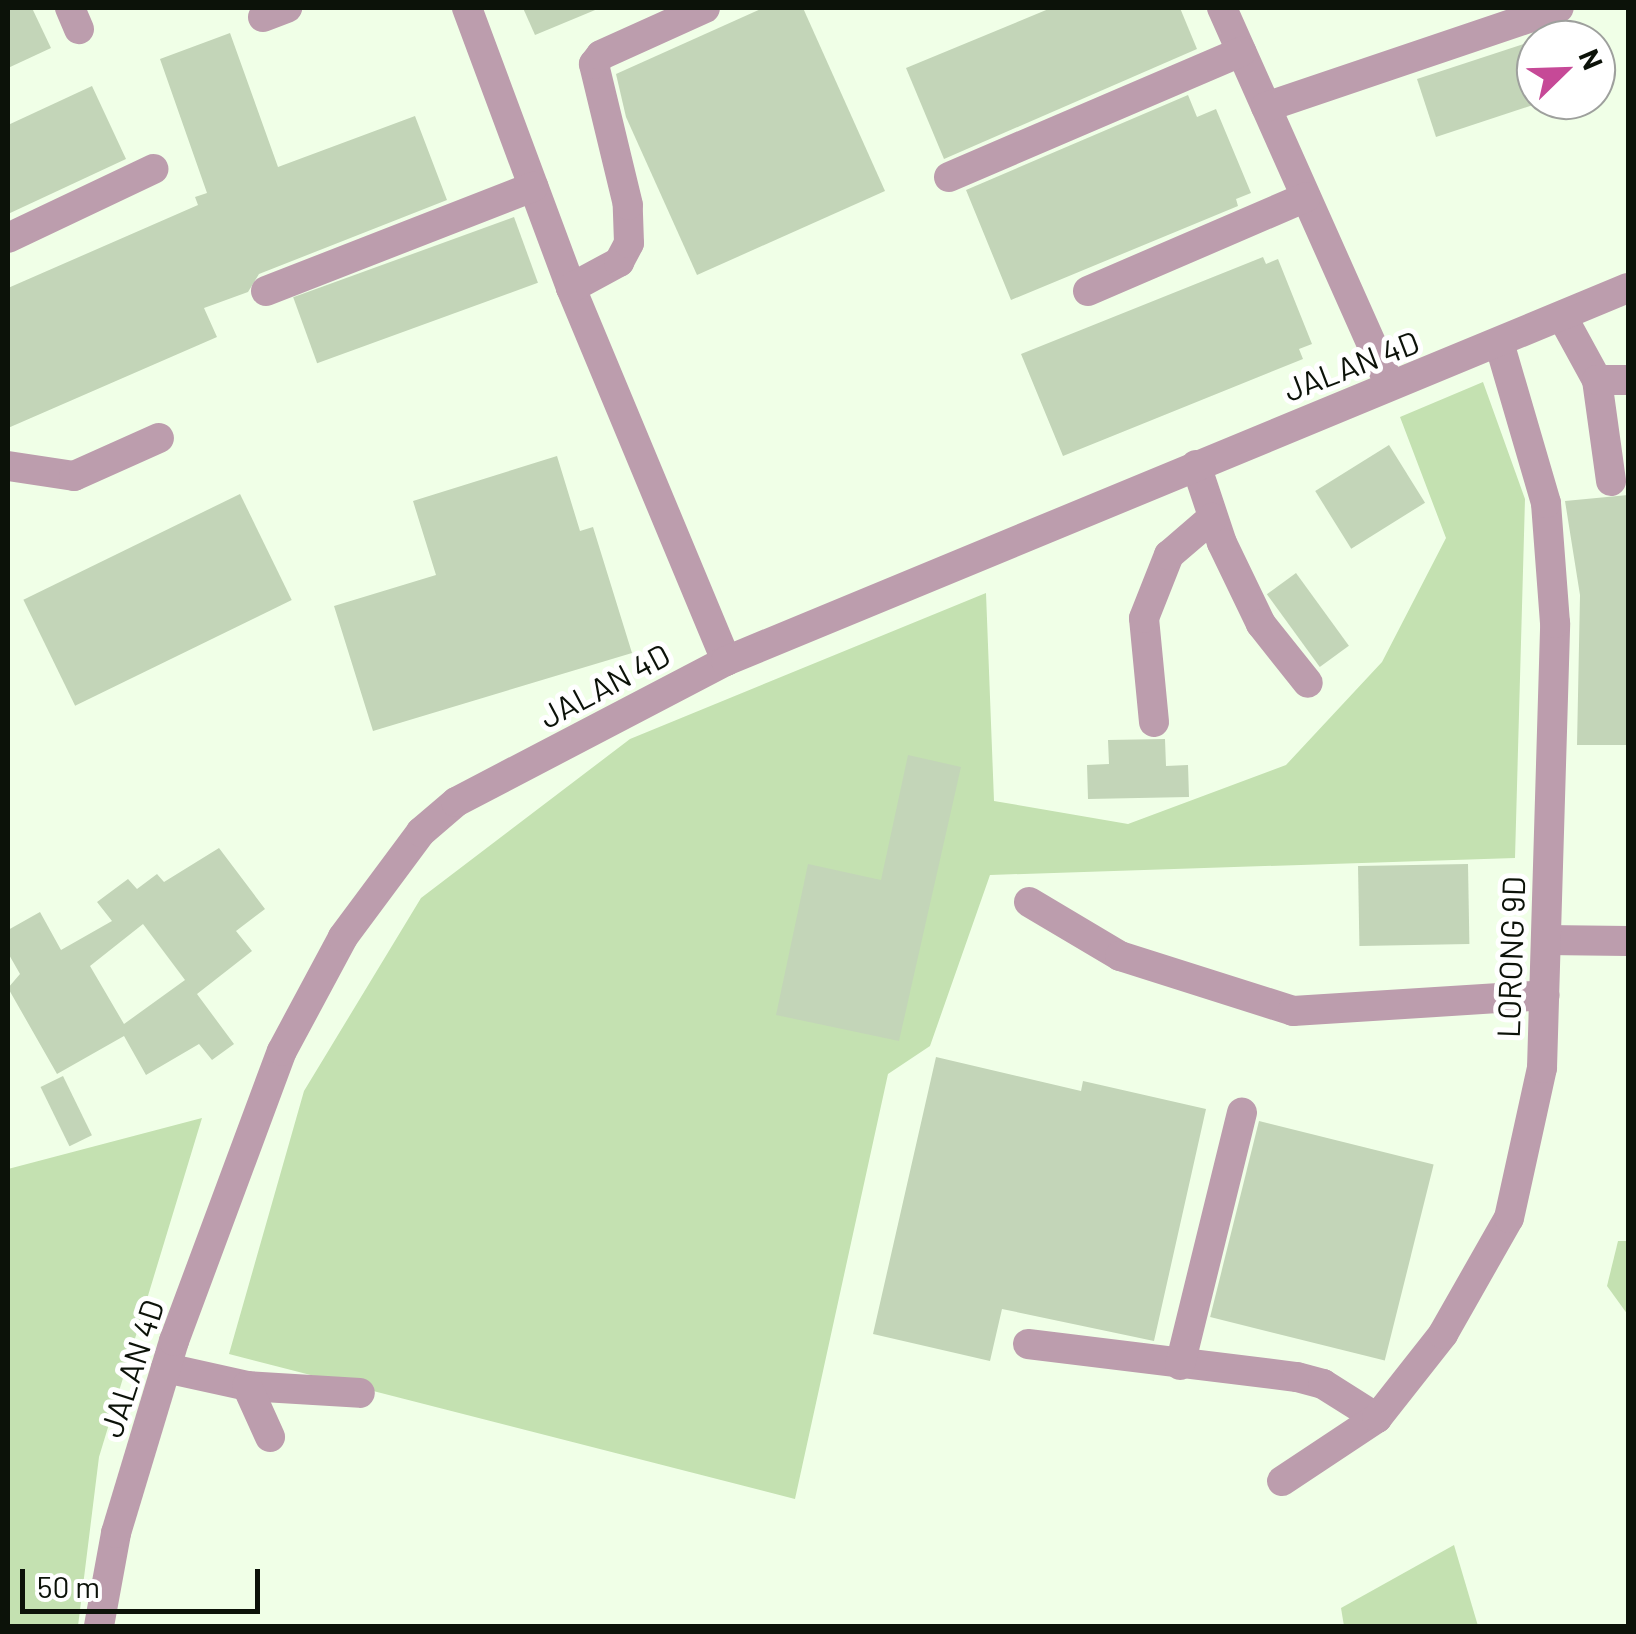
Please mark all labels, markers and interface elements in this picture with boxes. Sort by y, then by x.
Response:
north arrow [1516,20,1616,120]
text: N [1572,44,1611,74]
street label: JALAN 4D [1278,322,1424,408]
street label: JALAN 4D [532,635,676,735]
street label: LORONG 9D [1488,876,1532,1038]
street label: JALAN 4D [91,1295,171,1441]
scale bar [25,1549,265,1611]
text: 50 m [37,1568,100,1604]

